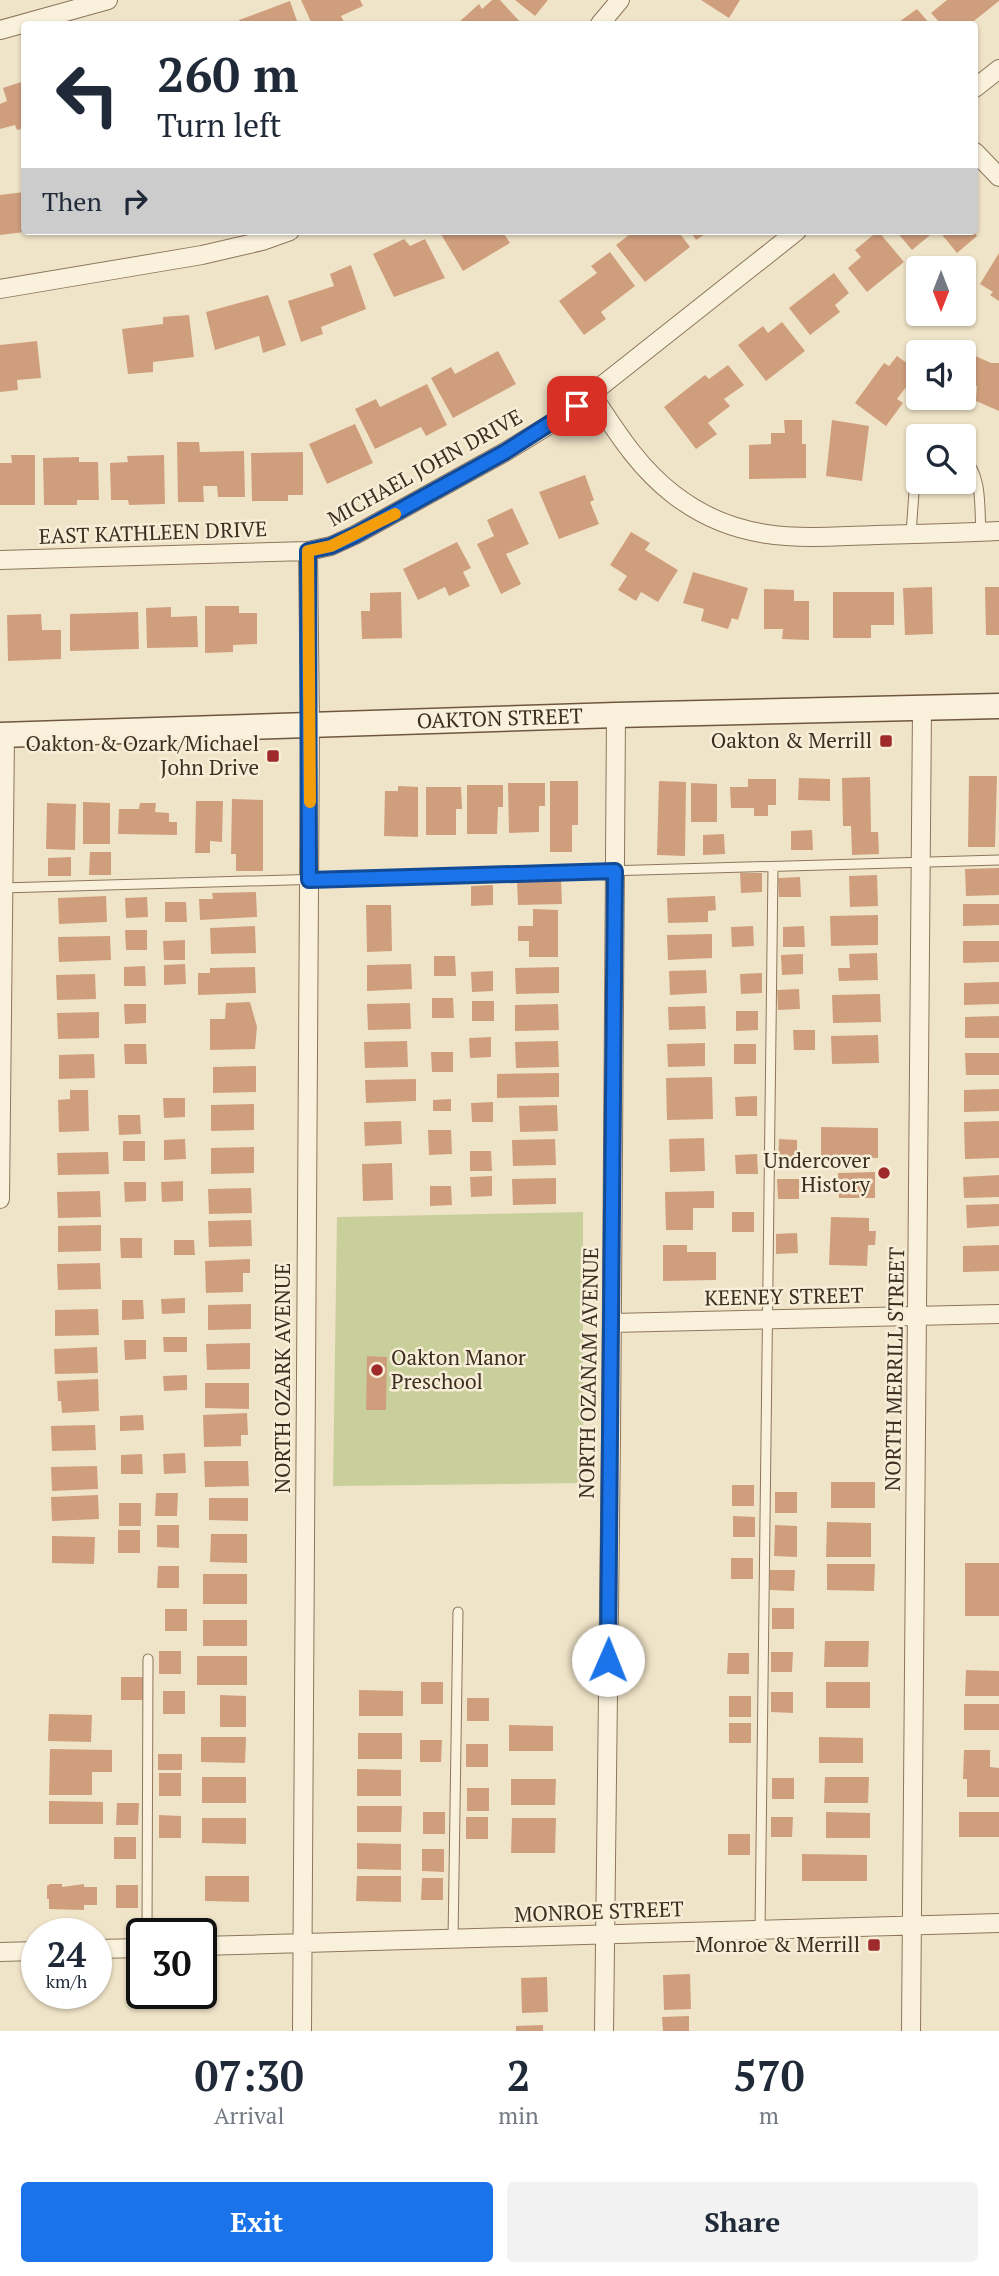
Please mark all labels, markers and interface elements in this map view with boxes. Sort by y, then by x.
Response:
text: 260 m [157,41,299,106]
icon: left [42,49,133,140]
text: Turn left [157,104,281,146]
icon: right [116,182,154,220]
text: Then [42,184,102,218]
north arrow [906,256,976,326]
map controls [906,256,976,494]
button: sound [906,340,976,410]
pin [547,376,607,436]
icon: arrive [558,387,596,425]
street label: MICHAEL JOHN DRIVE [322,402,527,532]
button: search [906,424,976,494]
street label: EAST KATHLEEN DRIVE [38,514,268,550]
street label: OAKTON STREET [416,701,583,734]
place label: Oakton & Merrill [711,726,872,754]
place label: Oakton & Ozark/Michael John Drive [25,729,259,781]
marker: Oakton & Merrill [878,733,894,749]
marker: Oakton & Ozark/Michael John Drive [265,748,281,764]
place label: Undercover History [764,1146,870,1198]
marker: Undercover History [876,1165,892,1181]
street label: NORTH OZANAM AVENUE [572,1247,604,1499]
street label: NORTH MERRILL STREET [878,1247,910,1491]
street label: NORTH OZARK AVENUE [268,1263,296,1493]
street label: KEENEY STREET [704,1281,864,1311]
place label: Oakton Manor Preschool [391,1343,526,1395]
marker: Oakton Manor Preschool [369,1362,385,1378]
position arrow [571,1623,645,1697]
street label: MONROE STREET [514,1894,684,1928]
speed limit sign: 30 [126,1918,217,2009]
place label: Monroe & Merrill [695,1930,860,1958]
text: 24 [47,1931,86,1977]
marker: Monroe & Merrill [866,1937,882,1953]
text: km/h [46,1969,87,1993]
text: 07:30 [195,2047,304,2103]
text: 2 [507,2047,530,2103]
text: 570 [733,2047,804,2103]
text: Arrival [214,2100,284,2131]
text: min [498,2100,539,2131]
text: m [759,2100,779,2131]
button: Exit [21,2182,493,2262]
button: Share [507,2182,978,2262]

